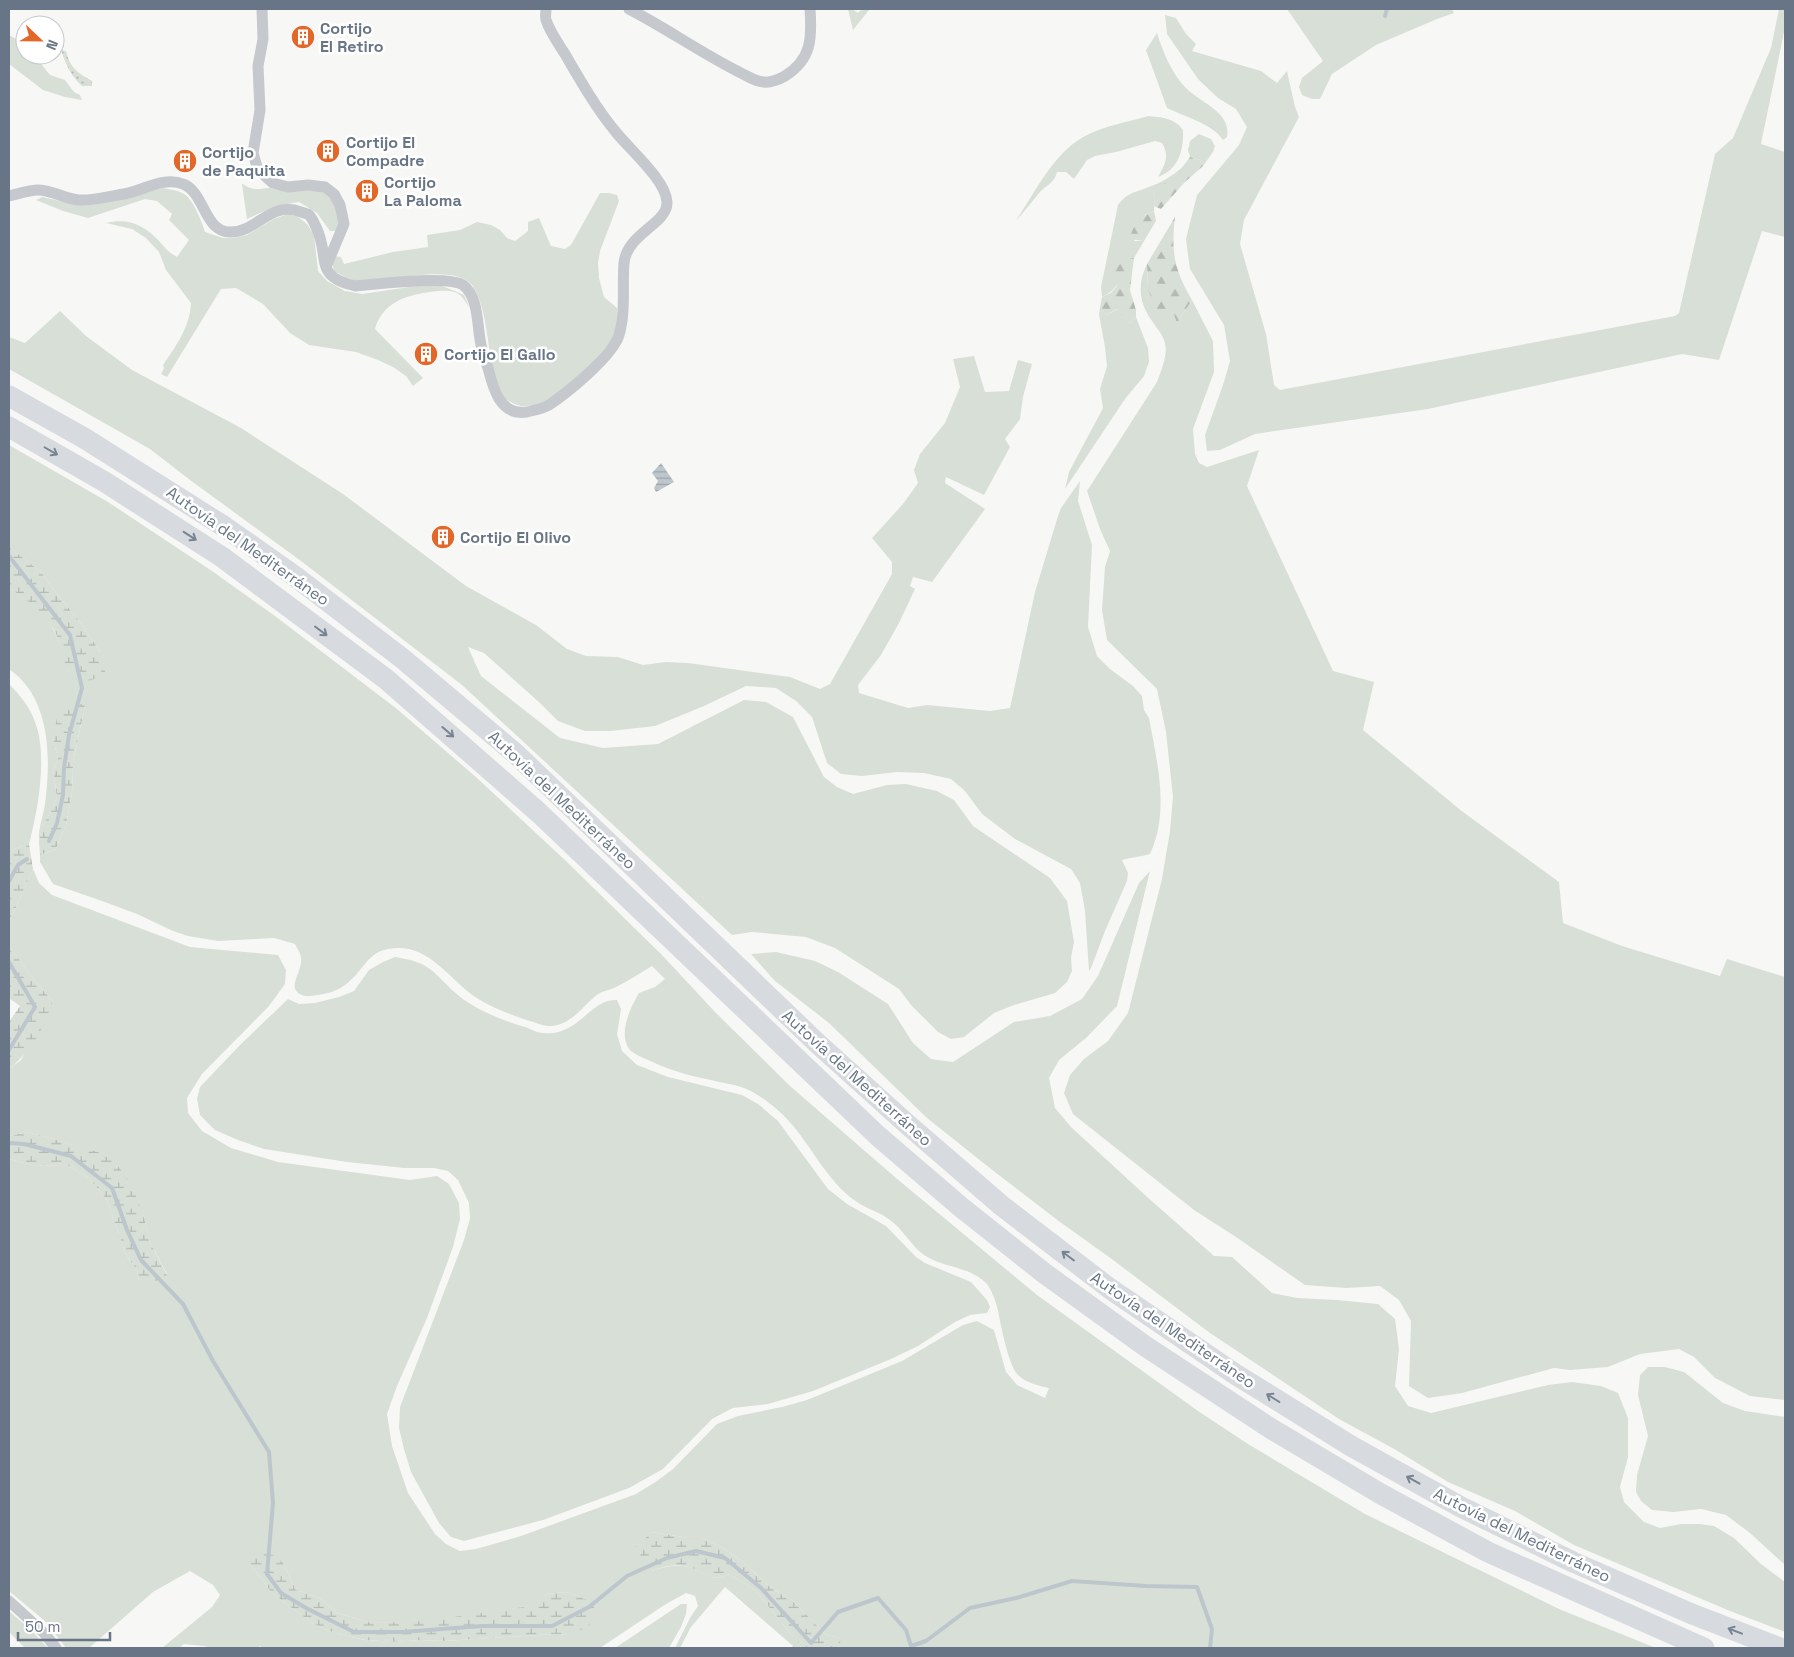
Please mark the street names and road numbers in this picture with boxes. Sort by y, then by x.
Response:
street label: Autovía del Mediterráneo [162,482,334,610]
street label: Autovía del Mediterráneo [484,726,640,874]
street label: Autovía del Mediterráneo [778,1005,936,1151]
street label: Autovía del Mediterráneo [1087,1267,1259,1393]
street label: Autovía del Mediterráneo [1430,1483,1614,1587]

